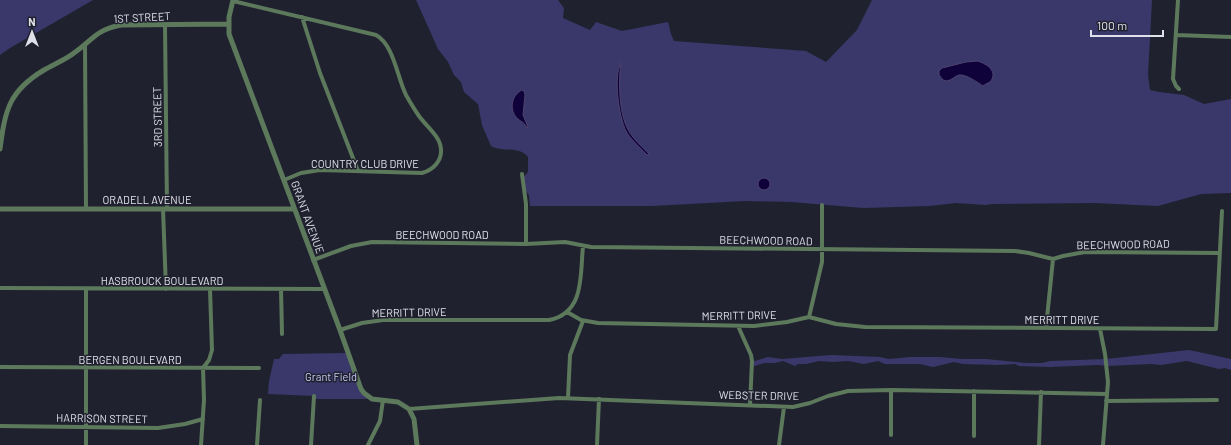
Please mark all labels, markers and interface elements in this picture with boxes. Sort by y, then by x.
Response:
street label: 1ST STREET [113,9,171,25]
north arrow [12,12,52,52]
scale bar [1091,12,1163,38]
text: N [28,15,36,28]
text: 100 m [1097,18,1127,32]
street label: 3RD STREET [150,87,164,147]
street label: COUNTRY CLUB DRIVE [311,157,419,170]
street label: GRANT AVENUE [289,179,327,256]
street label: ORADELL AVENUE [102,193,192,206]
street label: BEECHWOOD ROAD [395,228,489,241]
street label: BEECHWOOD ROAD [719,233,813,247]
street label: BEECHWOOD ROAD [1076,237,1170,251]
street label: HASBROUCK BOULEVARD [101,274,223,287]
street label: MERRITT DRIVE [371,305,447,319]
street label: MERRITT DRIVE [701,308,777,322]
street label: MERRITT DRIVE [1025,313,1100,326]
street label: BERGEN BOULEVARD [79,353,182,366]
park label: Grant Field [305,370,357,383]
street label: WEBSTER DRIVE [719,388,800,402]
street label: HARRISON STREET [56,411,148,425]

